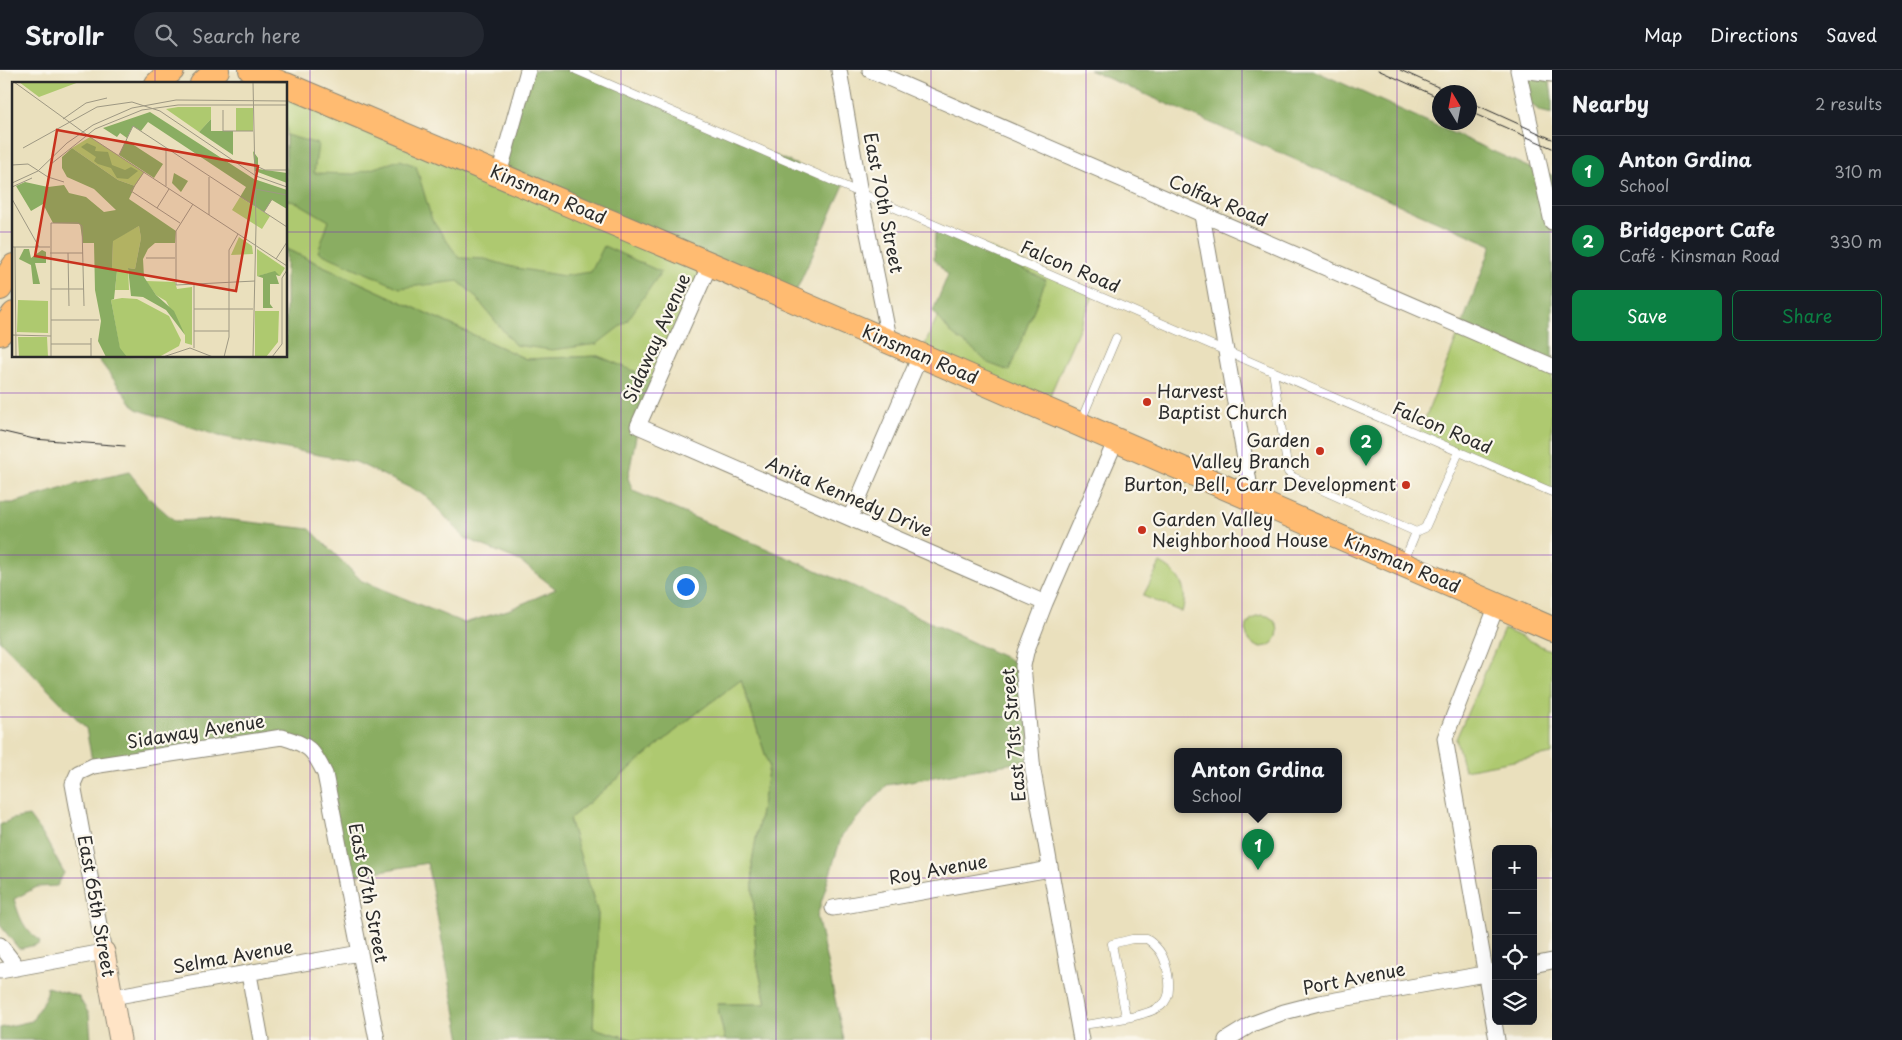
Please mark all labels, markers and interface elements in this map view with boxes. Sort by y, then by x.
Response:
search box [134,12,484,57]
text: Strollr [25,17,104,53]
icon: search [152,21,180,49]
text: Search here [192,21,301,49]
text: Map [1644,21,1682,48]
text: Directions [1710,21,1798,48]
text: Saved [1826,21,1877,48]
inset map [12,82,288,358]
north arrow [1432,85,1477,130]
text: Nearby [1572,87,1649,119]
text: 2 results [1815,91,1882,115]
street label: East 70th Street [858,130,911,275]
text: Anton Grdina [1619,145,1752,173]
street label: Kinsman Road [486,157,611,230]
text: 1 [1584,159,1592,183]
text: 310 m [1834,159,1882,183]
street label: Colfax Road [1165,167,1272,233]
text: School [1619,173,1669,197]
text: Bridgeport Cafe [1619,215,1775,243]
text: 2 [1582,229,1594,253]
text: 330 m [1829,229,1882,253]
street label: Falcon Road [1017,232,1125,299]
text: Café · Kinsman Road [1619,243,1780,267]
street label: Sidaway Avenue [615,268,696,406]
button: Save [1572,290,1722,341]
button: Share [1732,290,1882,341]
street label: Kinsman Road [858,317,983,390]
place label: Harvest Baptist Church [1157,377,1287,425]
street label: Falcon Road [1389,393,1497,460]
marker: Harvest Baptist Church [1141,396,1153,408]
pin: 2 [1350,425,1382,466]
place label: Garden Valley Branch [1191,426,1310,474]
marker: Garden Valley Branch [1314,445,1326,457]
street label: Anita Kennedy Drive [762,448,937,543]
place label: Burton, Bell, Carr Development [1123,470,1396,497]
marker: Burton, Bell, Carr Development [1400,479,1412,491]
place label: Garden Valley Neighborhood House [1152,505,1328,553]
marker: Garden Valley Neighborhood House [1136,524,1148,536]
street label: Kinsman Road [1340,526,1465,599]
your location [673,574,699,600]
street label: East 71st Street [993,667,1032,803]
street label: Sidaway Avenue [125,706,267,755]
popup [1174,748,1342,813]
text: Anton Grdina [1192,755,1324,783]
text: School [1192,783,1242,807]
street label: East 67th Street [343,821,396,965]
pin: 1 [1242,829,1274,870]
street label: East 65th Street [72,833,123,979]
map controls [1492,845,1537,1025]
button: + [1492,845,1537,890]
street label: Roy Avenue [886,847,989,890]
button: − [1492,890,1537,935]
street label: Selma Avenue [171,932,295,979]
button: locate [1492,935,1537,980]
street label: Port Avenue [1300,954,1407,1001]
button: layers [1492,980,1537,1025]

